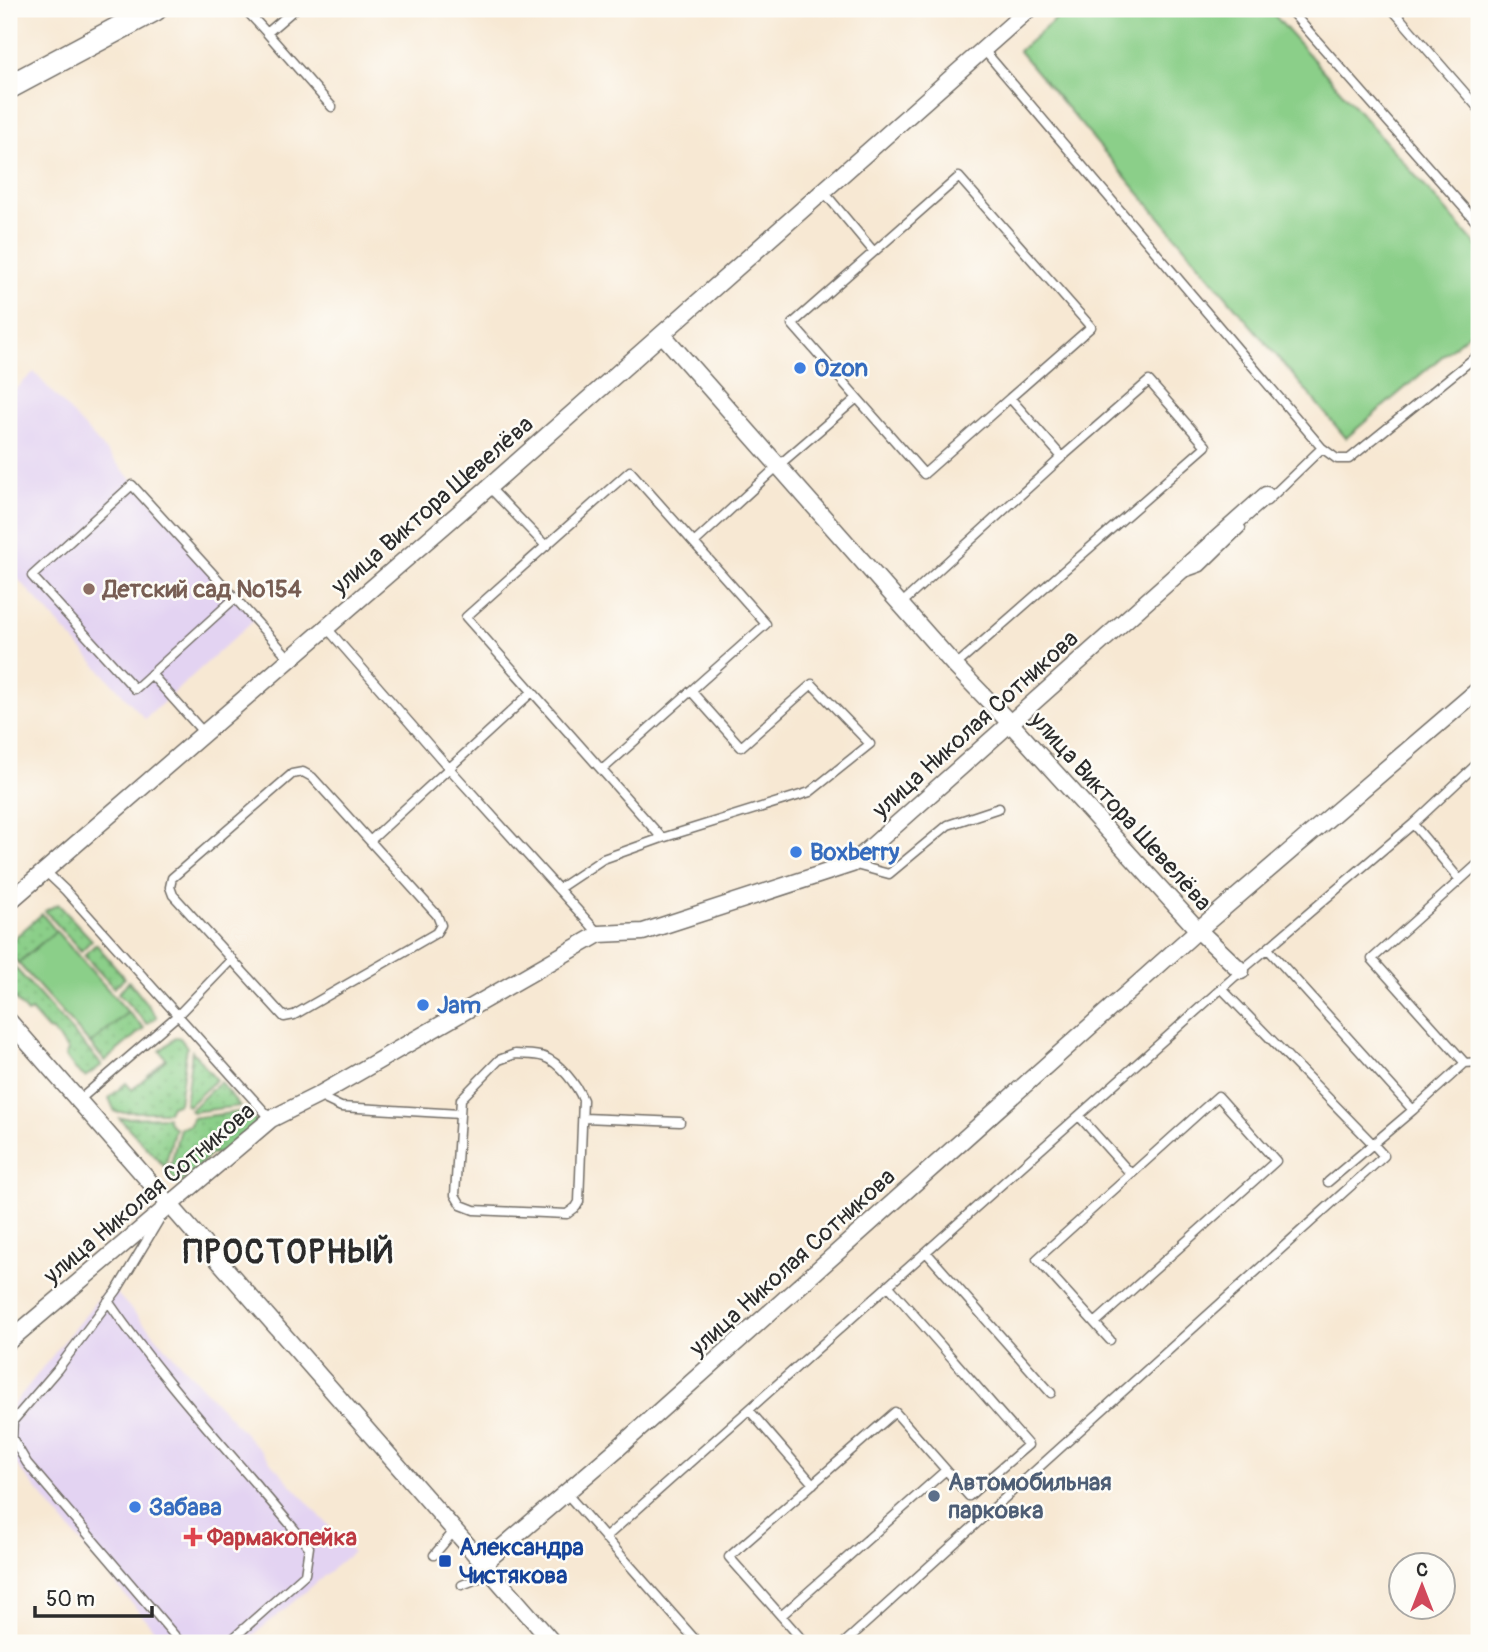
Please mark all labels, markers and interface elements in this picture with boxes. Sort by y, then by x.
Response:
place label: Ozon [814,354,868,383]
marker: Ozon [792,360,808,376]
street label: улица Виктора Шевелёва [325,410,539,602]
place label: Детский сад №154 [101,575,302,604]
marker: Детский сад №154 [81,581,97,597]
street label: улица Николая Сотникова [866,624,1084,825]
street label: улица Виктора Шевелёва [1023,705,1218,917]
place label: Boxberry [810,838,900,867]
marker: Boxberry [788,844,804,860]
place label: Jam [437,991,481,1020]
marker: Jam [415,997,431,1013]
street label: улица Николая Сотникова [37,1096,261,1291]
street label: улица Николая Сотникова [683,1162,901,1363]
district label: ПРОСТОРНЫЙ [183,1233,395,1273]
place label: Автомобильная парковка [948,1468,1112,1525]
marker: Автомобильная парковка [926,1488,942,1504]
place label: Забава [149,1493,222,1522]
marker: Забава [127,1499,143,1515]
place label: Фармакопейка [206,1523,357,1552]
marker: Фармакопейка [185,1529,201,1545]
place label: Александра Чистякова [459,1533,584,1590]
north arrow [1386,1550,1456,1620]
marker: Александра Чистякова [437,1553,453,1569]
text: С [1416,1558,1428,1582]
scale bar [35,1575,152,1619]
text: 50 m [46,1586,95,1613]

